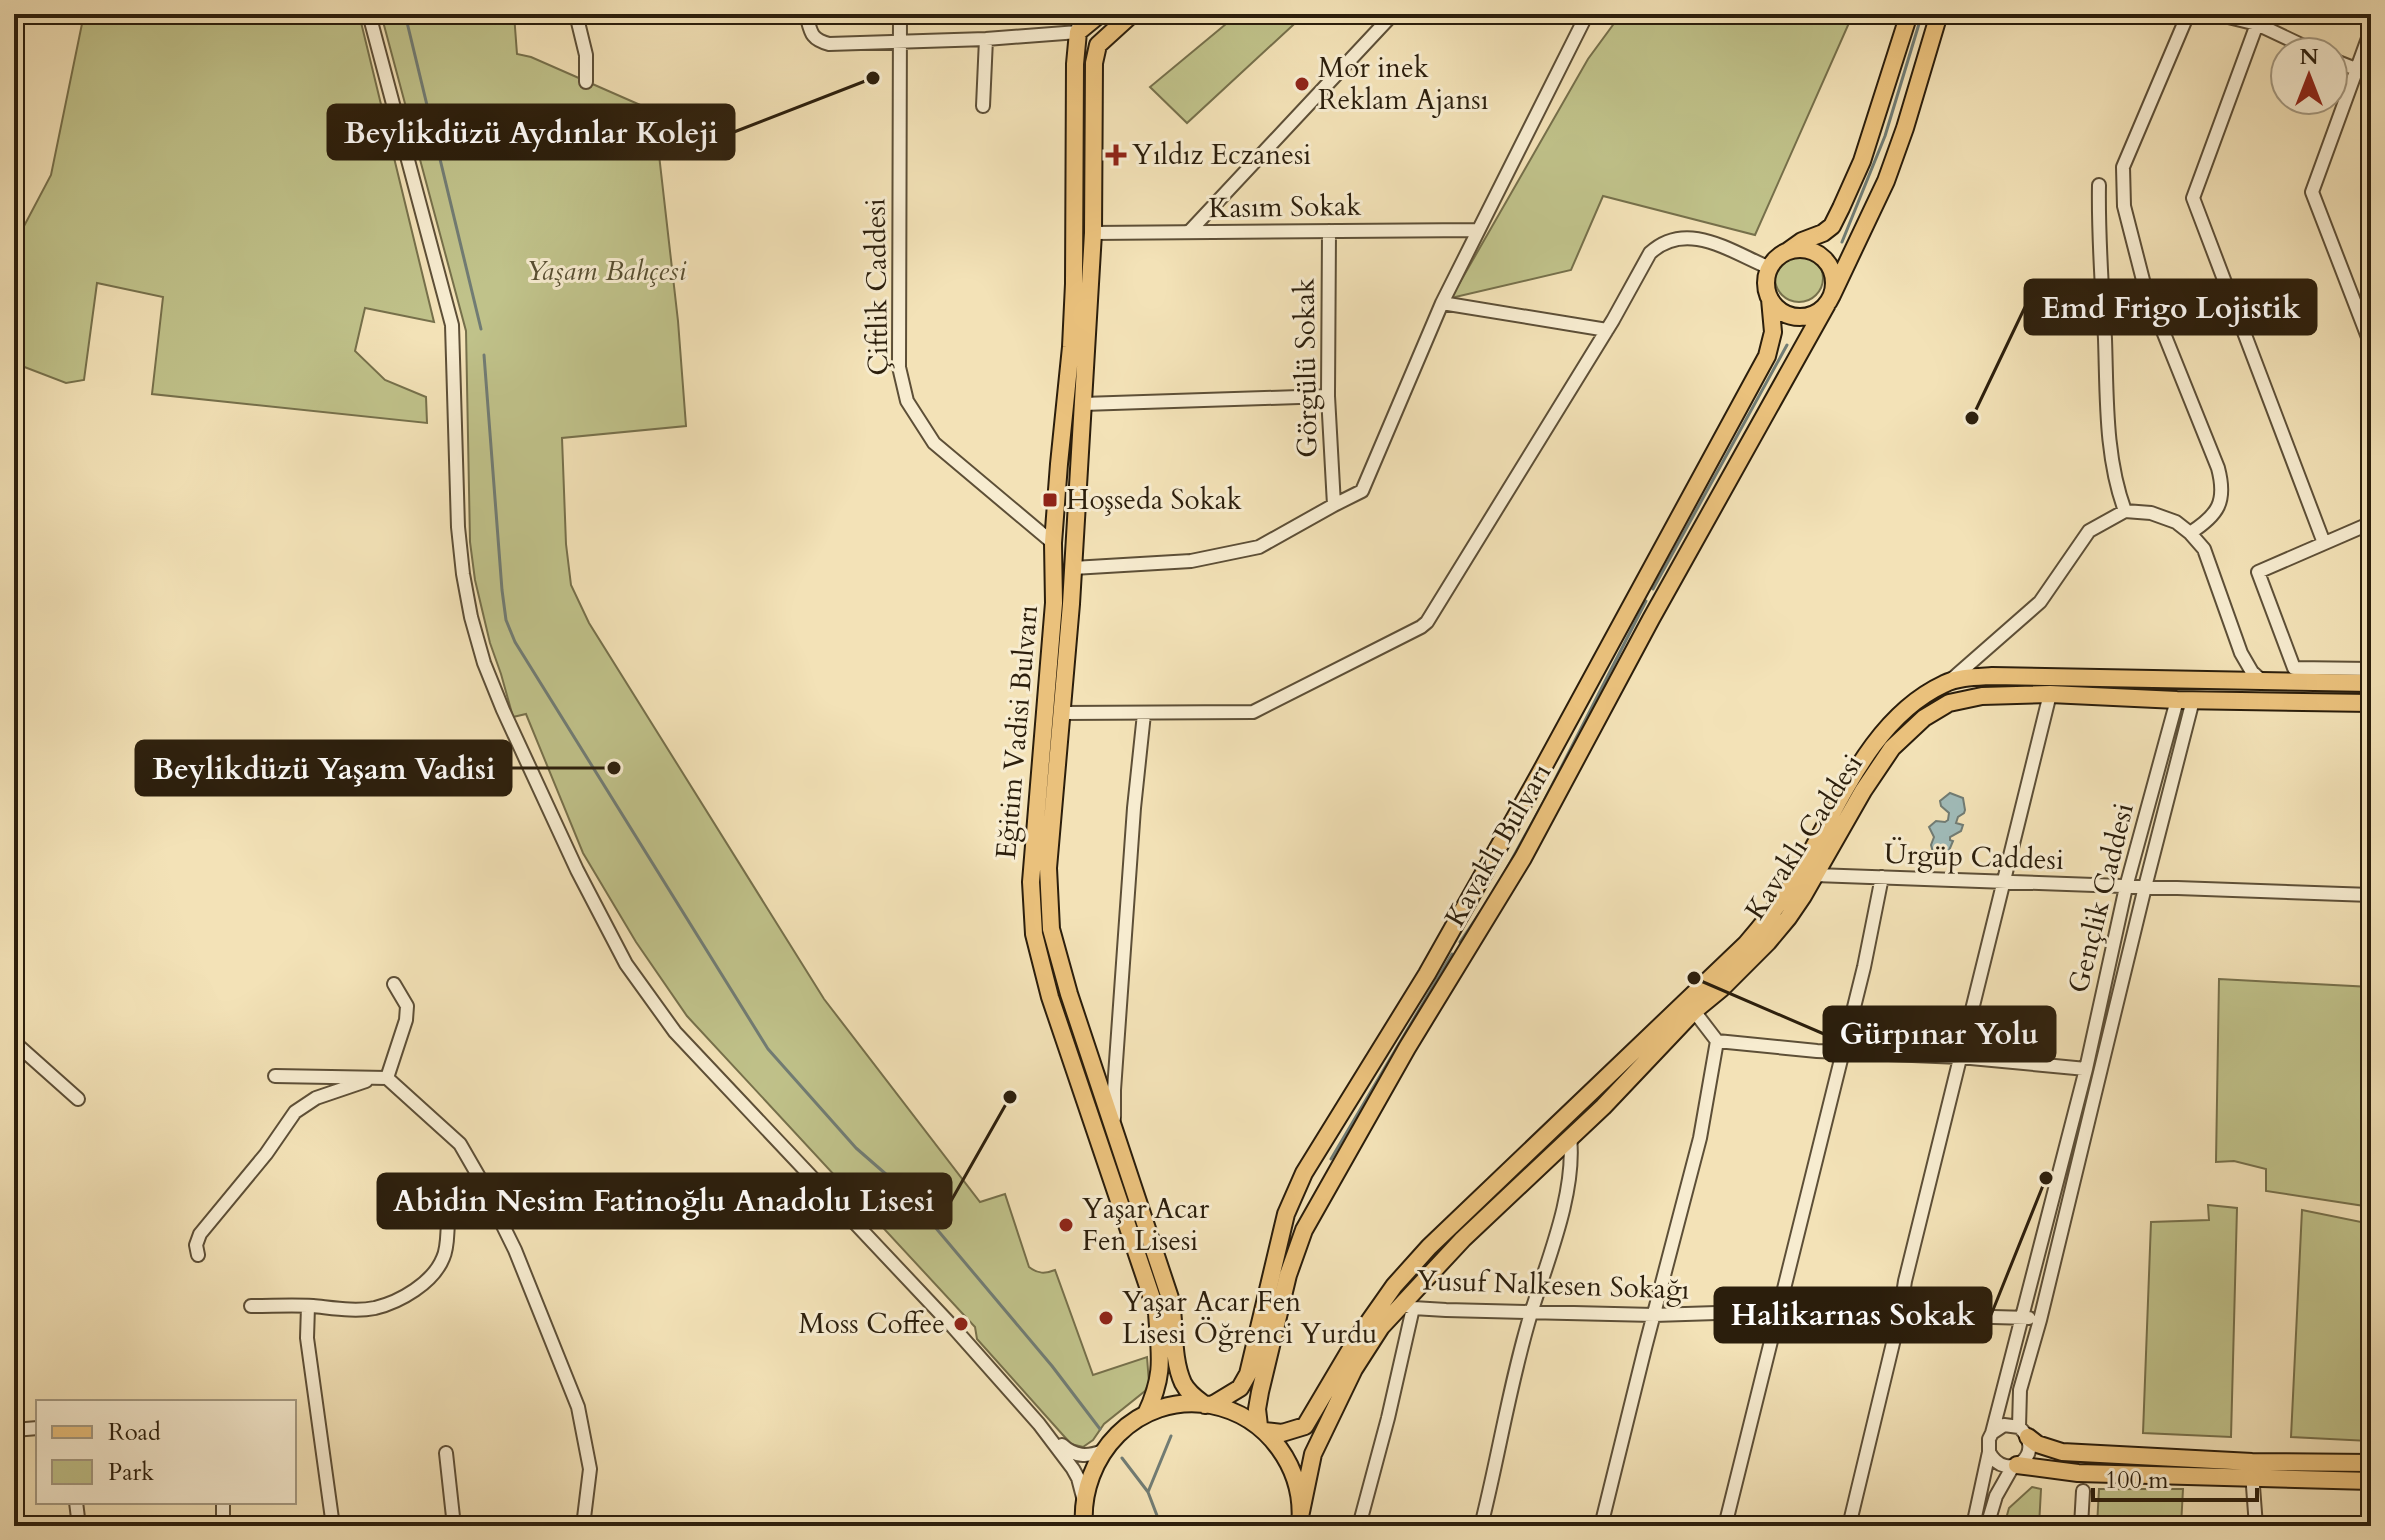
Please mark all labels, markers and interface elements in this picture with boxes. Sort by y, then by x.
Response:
north arrow [2269,36,2349,116]
text: N [2299,42,2319,72]
place label: Mor inek Reklam Ajansı [1318,49,1489,119]
marker: Mor inek Reklam Ajansı [1293,75,1311,93]
callout: Beylikdüzü Aydınlar Koleji [328,105,734,159]
text: Beylikdüzü Aydınlar Koleji [344,113,718,154]
place label: Yıldız Eczanesi [1132,136,1311,174]
marker: Yıldız Eczanesi [1107,146,1125,164]
street label: Kasım Sokak [1208,187,1362,227]
street label: Çiftlik Caddesi [856,198,898,376]
park label: Yaşam Bahçesi [526,252,687,290]
street label: Görgülü Sokak [1285,278,1327,458]
callout: Emd Frigo Lojistik [2025,280,2316,334]
text: Emd Frigo Lojistik [2041,288,2301,329]
place label: Hoşseda Sokak [1066,481,1242,519]
marker: Hoşseda Sokak [1041,491,1059,509]
street label: Eğitim Vadisi Bulvarı [987,603,1047,861]
callout: Beylikdüzü Yaşam Vadisi [136,741,511,795]
street label: Kavaklı Caddesi [1736,747,1872,927]
text: Beylikdüzü Yaşam Vadisi [152,749,496,790]
street label: Kavaklı Bulvarı [1436,756,1560,934]
street label: Gençlik Caddesi [2059,799,2143,997]
street label: Ürgüp Caddesi [1883,835,2065,879]
callout: Gürpınar Yolu [1824,1007,2055,1061]
text: Gürpınar Yolu [1840,1014,2038,1055]
callout: Abidin Nesim Fatinoğlu Anadolu Lisesi [378,1174,951,1228]
text: Abidin Nesim Fatinoğlu Anadolu Lisesi [393,1181,935,1222]
place label: Yaşar Acar Fen Lisesi [1082,1190,1210,1260]
marker: Yaşar Acar Fen Lisesi [1057,1216,1075,1234]
street label: Yusuf Nalkesen Sokağı [1416,1261,1690,1309]
place label: Yaşar Acar Fen Lisesi Öğrenci Yurdu [1122,1283,1377,1353]
callout: Halikarnas Sokak [1715,1288,1991,1342]
text: Halikarnas Sokak [1731,1295,1975,1336]
place label: Moss Coffee [798,1305,945,1343]
marker: Yaşar Acar Fen Lisesi Öğrenci Yurdu [1097,1309,1115,1327]
marker: Moss Coffee [952,1315,970,1333]
legend [36,1400,296,1504]
text: Road [108,1416,161,1449]
scale bar [2093,1452,2257,1502]
text: Park [108,1456,154,1489]
text: 100 m [2105,1464,2169,1497]

